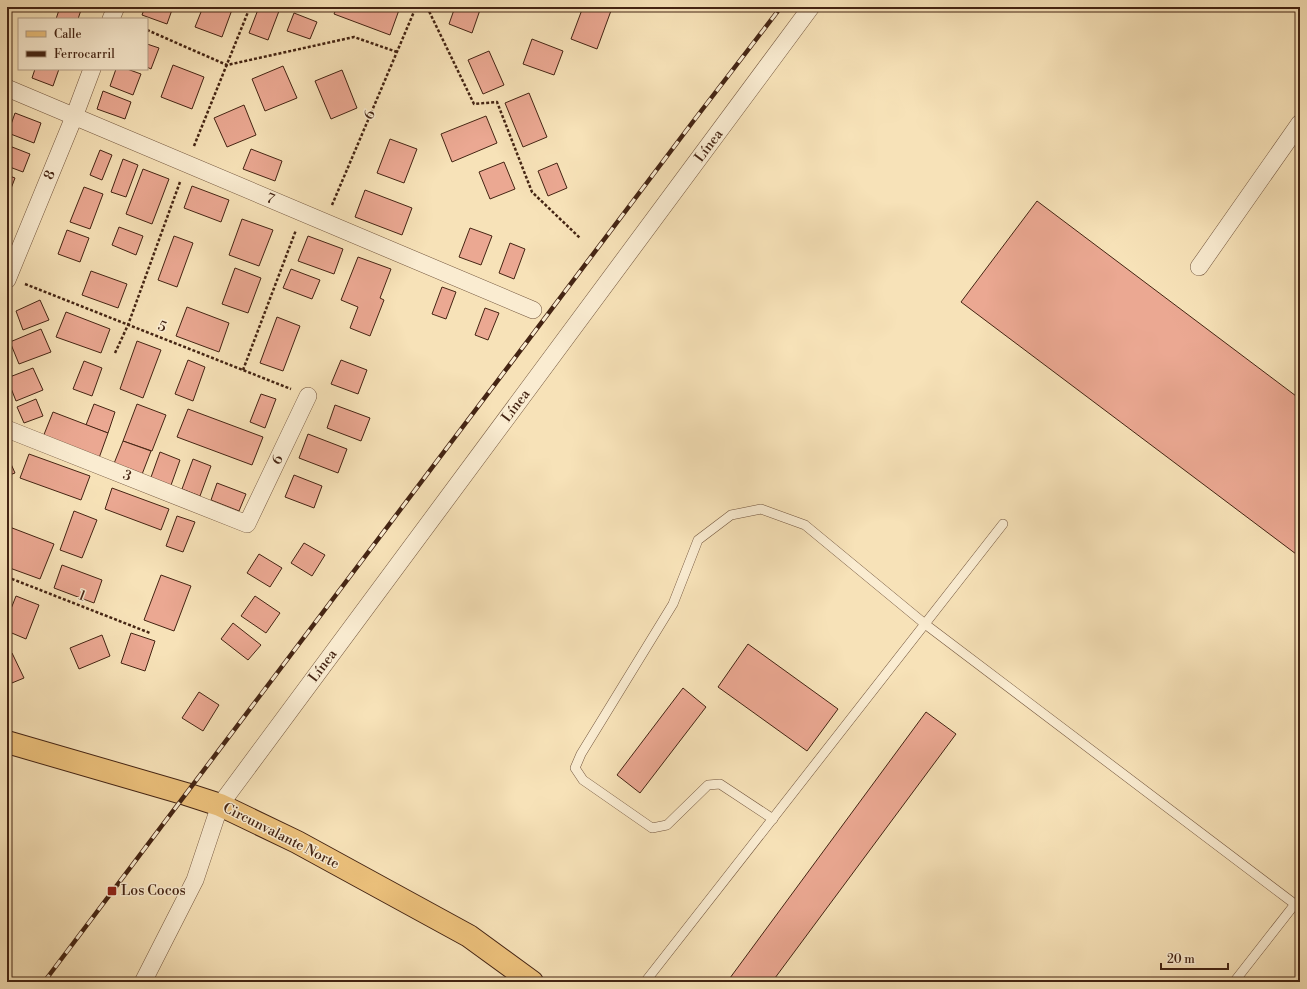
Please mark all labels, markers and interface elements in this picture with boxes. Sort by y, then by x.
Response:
legend [18,18,148,70]
text: Calle [54,27,81,42]
text: Ferrocarril [54,47,115,62]
street label: 6 [360,107,380,122]
street label: Línea [691,125,728,166]
street label: 8 [40,168,60,182]
street label: 7 [263,189,277,209]
street label: 5 [155,317,169,337]
street label: Línea [498,385,535,426]
street label: 6 [268,452,288,468]
street label: 3 [120,466,134,486]
street label: 1 [76,587,88,605]
street label: Línea [305,645,342,686]
street label: Circunvalante Norte [220,799,342,873]
place label: Los Cocos [121,882,186,900]
marker: Los Cocos [106,885,118,897]
scale bar [1161,945,1228,971]
text: 20 m [1167,952,1195,967]

